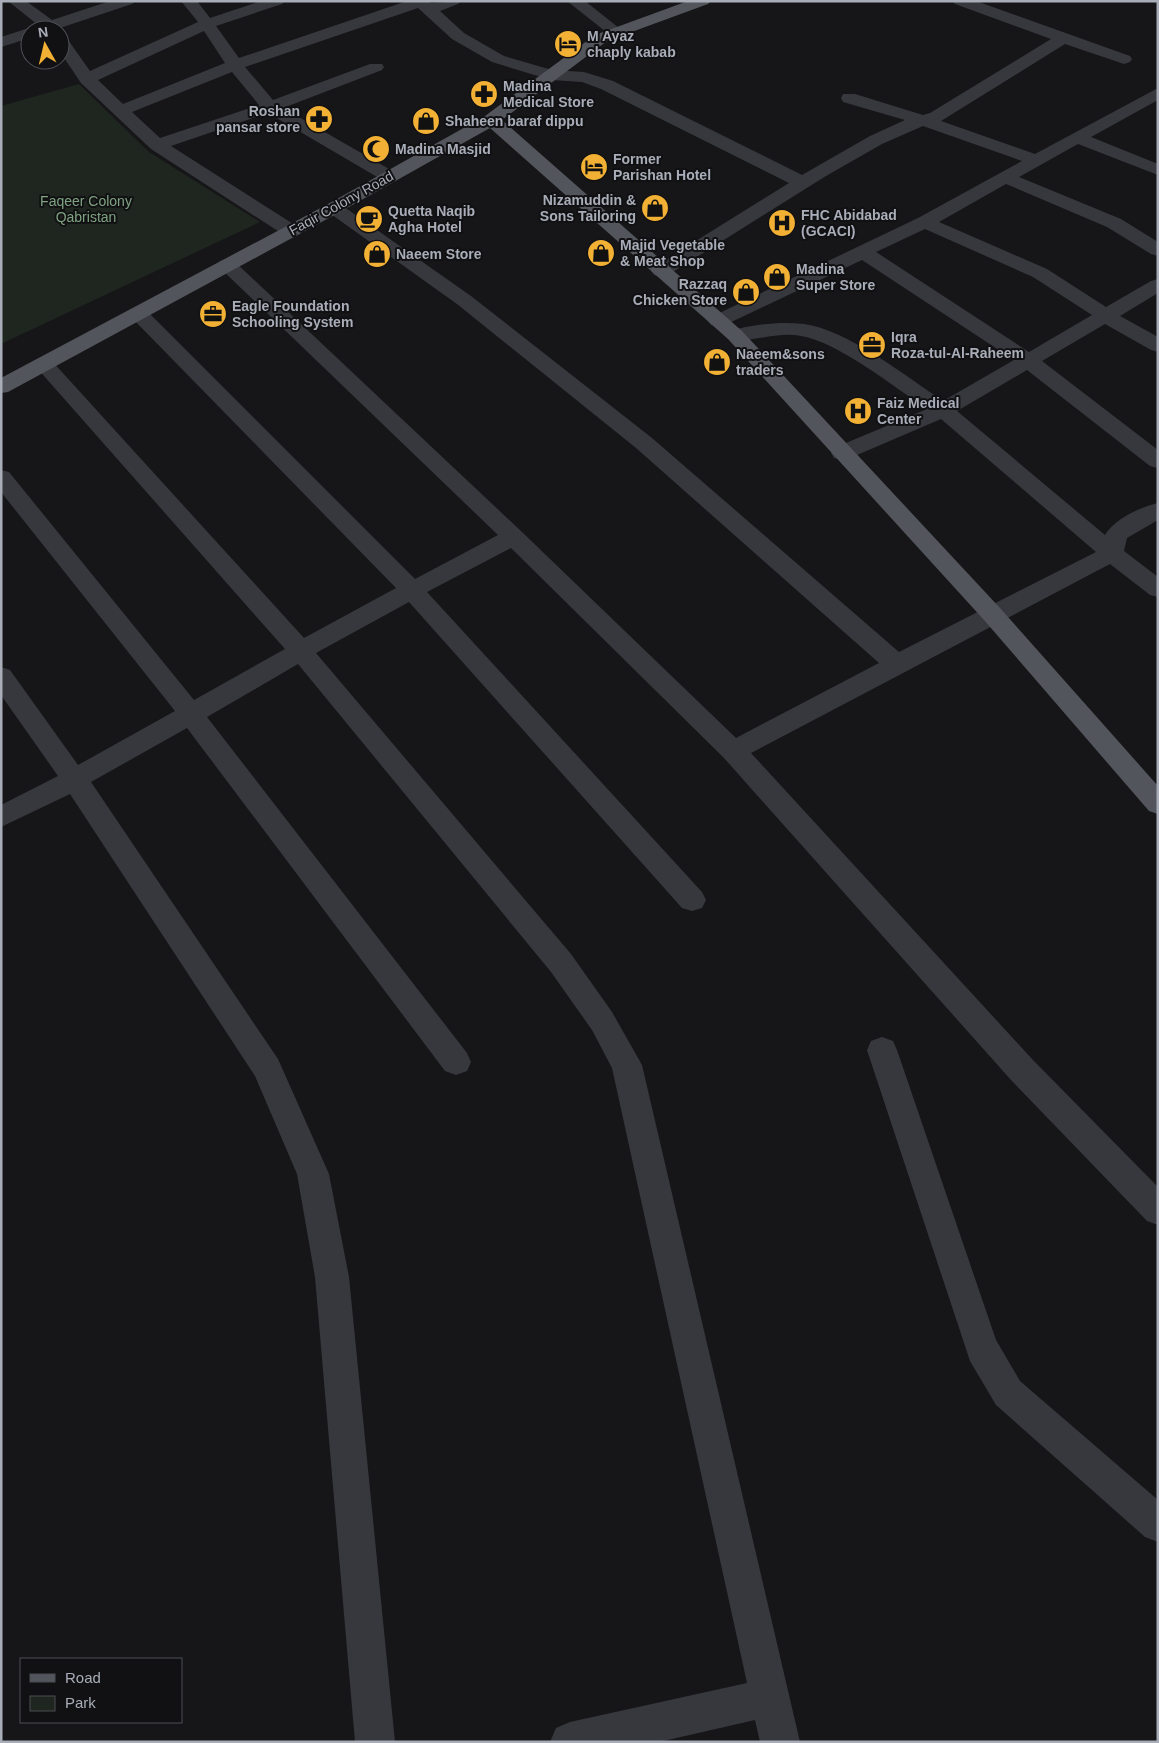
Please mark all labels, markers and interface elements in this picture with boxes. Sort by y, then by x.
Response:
north arrow [20,20,70,70]
text: N [37,23,49,41]
place label: M Ayaz chaply kabab [587,28,676,60]
hotel icon: M Ayaz chaply kabab [553,29,583,59]
place label: Madina Medical Store [503,78,594,110]
pharmacy icon: Madina Medical Store [469,79,499,109]
place label: Roshan pansar store [216,103,300,135]
pharmacy icon: Roshan pansar store [304,104,334,134]
shop icon: Shaheen baraf dippu [411,106,441,136]
place label: Shaheen baraf dippu [445,113,583,129]
mosque icon: Madina Masjid [361,134,391,164]
place label: Madina Masjid [395,141,491,157]
place label: Former Parishan Hotel [613,151,711,183]
hotel icon: Former Parishan Hotel [579,152,609,182]
street label: Faqir Colony Road [286,168,396,238]
place label: Nizamuddin & Sons Tailoring [540,192,636,224]
park label: Faqeer Colony Qabristan [40,193,132,225]
shop icon: Nizamuddin & Sons Tailoring [640,193,670,223]
place label: Quetta Naqib Agha Hotel [388,203,475,235]
cafe icon: Quetta Naqib Agha Hotel [354,204,384,234]
place label: FHC Abidabad (GCACI) [801,207,897,239]
hospital icon: FHC Abidabad (GCACI) [767,208,797,238]
place label: Majid Vegetable & Meat Shop [620,237,725,269]
shop icon: Majid Vegetable & Meat Shop [586,238,616,268]
shop icon: Naeem Store [362,239,392,269]
place label: Naeem Store [396,246,482,262]
place label: Madina Super Store [796,261,876,293]
shop icon: Madina Super Store [762,262,792,292]
place label: Razzaq Chicken Store [633,276,727,308]
shop icon: Razzaq Chicken Store [731,277,761,307]
place label: Eagle Foundation Schooling System [232,298,353,330]
office icon: Eagle Foundation Schooling System [198,299,228,329]
place label: Iqra Roza-tul-Al-Raheem [891,329,1024,361]
office icon: Iqra Roza-tul-Al-Raheem [857,330,887,360]
place label: Naeem&sons traders [736,346,825,378]
shop icon: Naeem&sons traders [702,347,732,377]
place label: Faiz Medical Center [877,395,959,427]
hospital icon: Faiz Medical Center [843,396,873,426]
legend [20,1658,182,1723]
text: Road [65,1669,101,1686]
text: Park [65,1694,96,1711]

